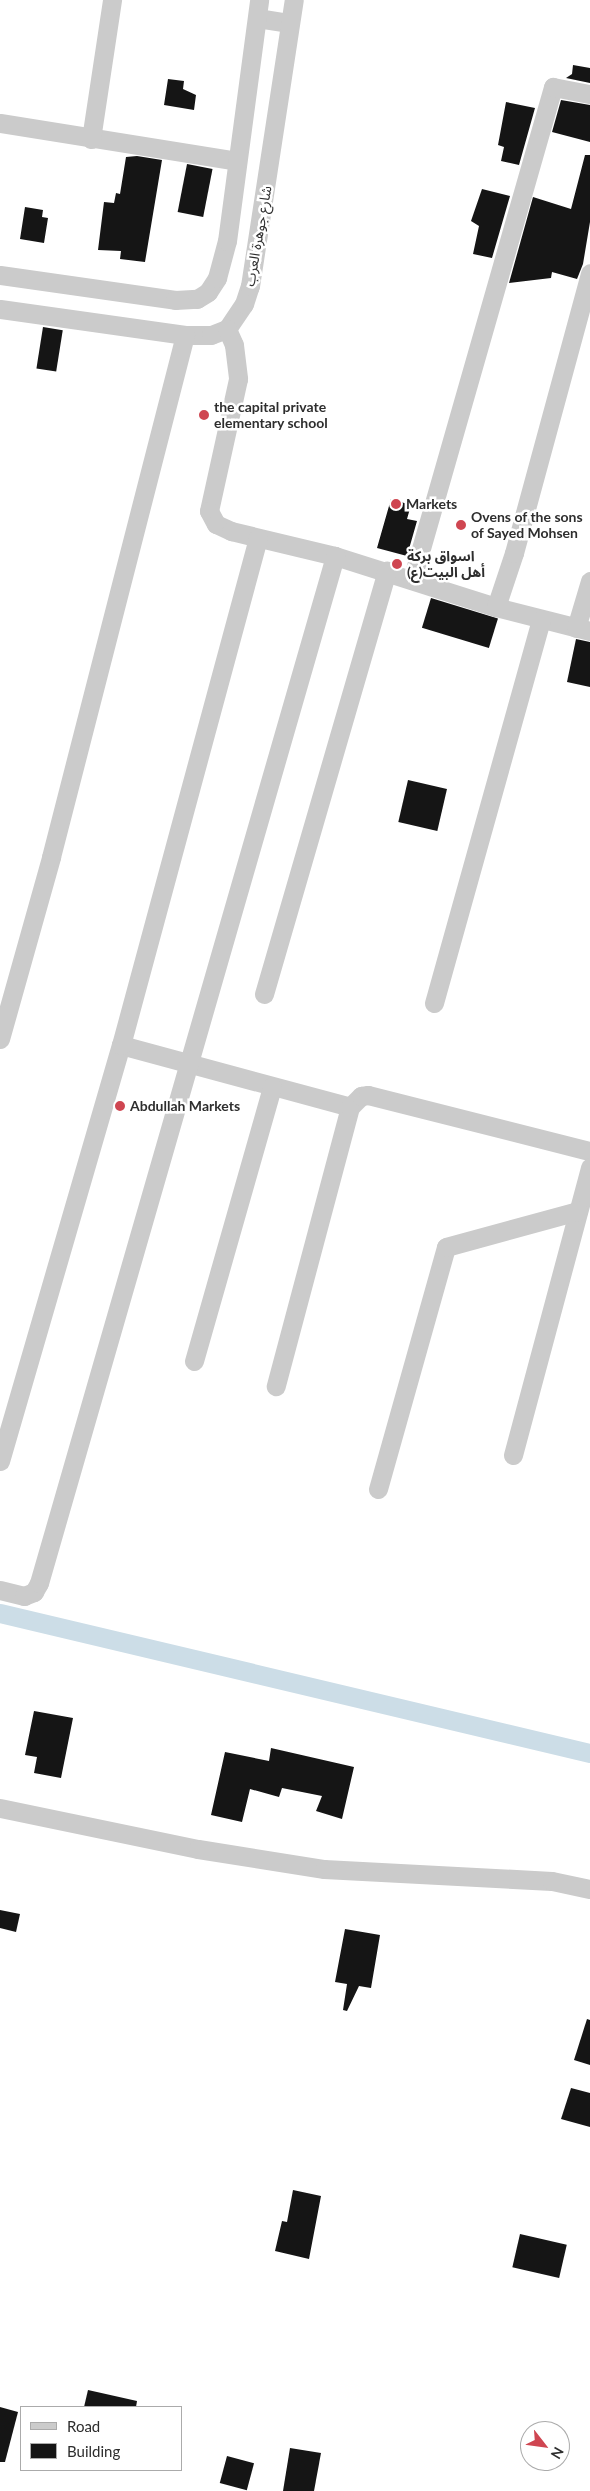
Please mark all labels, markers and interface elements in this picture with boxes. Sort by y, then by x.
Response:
street label: شارع جوهرة العرب [241,184,275,288]
place label: the capital private elementary school [214,399,328,432]
marker: the capital private elementary school [198,409,210,421]
place label: Markets [406,496,457,512]
marker: Markets [390,498,402,510]
place label: Ovens of the sons of Sayed Mohsen [471,509,583,542]
marker: Ovens of the sons of Sayed Mohsen [455,519,467,531]
place label: اسواق بركة أهل البيت(ع) [407,548,485,580]
marker: اسواق بركة أهل البيت(ع) [391,558,403,570]
place label: Abdullah Markets [130,1098,240,1114]
marker: Abdullah Markets [114,1100,126,1112]
legend [20,2406,182,2471]
text: Road [67,2417,100,2435]
north arrow [520,2421,570,2471]
text: Building [67,2442,120,2460]
text: N [548,2444,568,2462]

